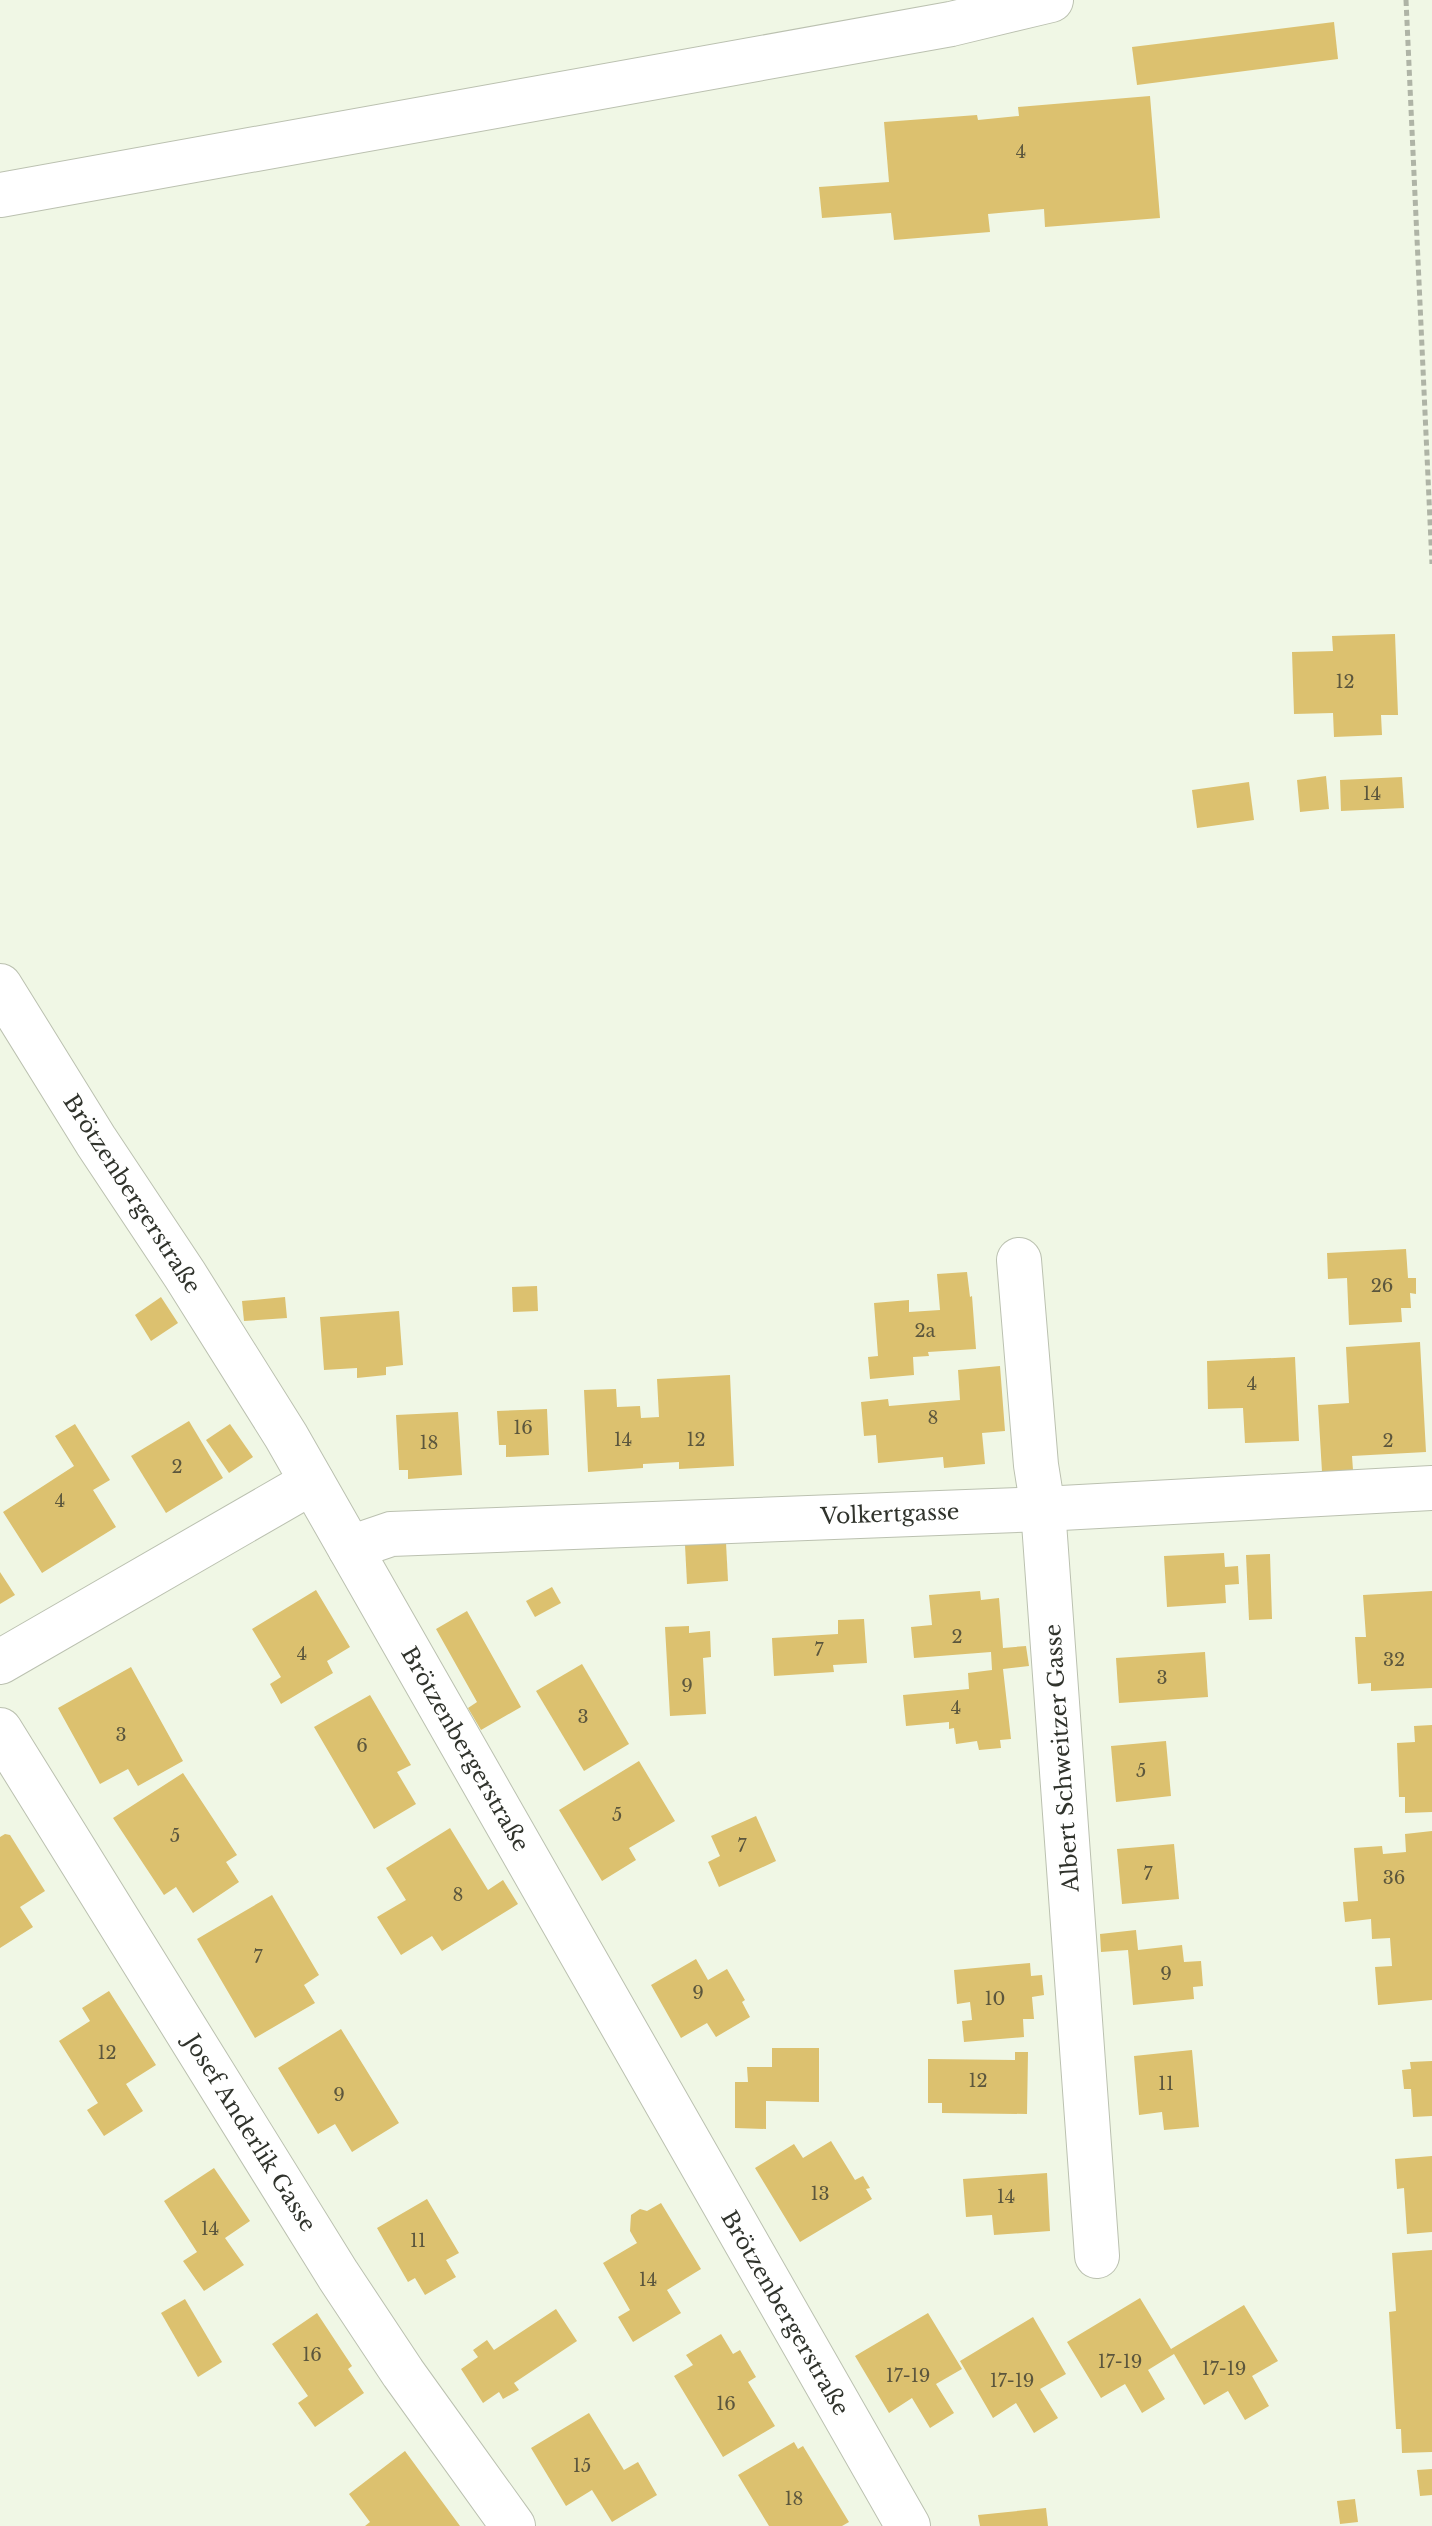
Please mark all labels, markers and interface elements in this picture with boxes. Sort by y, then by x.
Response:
house number: 4 [1016,141,1026,163]
house number: 12 [1335,671,1355,693]
house number: 14 [1363,783,1381,805]
street label: Brötzenbergerstraße [57,1089,207,1299]
house number: 26 [1371,1275,1393,1297]
house number: 2a [914,1320,936,1342]
house number: 4 [1247,1373,1257,1395]
house number: 8 [928,1407,938,1429]
house number: 16 [513,1417,533,1439]
house number: 14 [614,1429,632,1451]
house number: 12 [686,1429,706,1451]
house number: 2 [1382,1430,1394,1452]
house number: 18 [420,1432,438,1454]
house number: 2 [171,1456,183,1478]
house number: 4 [55,1490,65,1512]
street label: Volkertgasse [819,1498,960,1530]
street label: Albert Schweitzer Gasse [1039,1623,1085,1894]
house number: 2 [951,1626,963,1648]
house number: 7 [814,1639,824,1661]
street label: Brötzenbergerstraße [395,1642,535,1856]
house number: 4 [297,1643,307,1665]
house number: 32 [1383,1649,1405,1671]
house number: 3 [1156,1667,1168,1689]
house number: 9 [681,1675,693,1697]
house number: 4 [951,1697,961,1719]
house number: 3 [577,1706,589,1728]
house number: 3 [115,1724,127,1746]
house number: 6 [356,1735,368,1757]
house number: 5 [1136,1760,1146,1782]
house number: 5 [612,1804,622,1826]
house number: 5 [170,1825,180,1847]
house number: 7 [737,1835,747,1857]
house number: 7 [1143,1863,1153,1885]
house number: 36 [1383,1867,1405,1889]
house number: 8 [453,1884,463,1906]
house number: 7 [253,1946,263,1968]
house number: 9 [1160,1963,1172,1985]
house number: 9 [692,1982,704,2004]
house number: 10 [985,1988,1005,2010]
street label: Josef Anderlik Gasse [177,2027,322,2237]
house number: 12 [97,2042,117,2064]
house number: 12 [968,2070,988,2092]
house number: 11 [1158,2073,1174,2095]
house number: 9 [333,2084,345,2106]
house number: 13 [810,2183,830,2205]
house number: 14 [997,2186,1015,2208]
street label: Brötzenbergerstraße [715,2206,855,2420]
house number: 14 [201,2218,219,2240]
house number: 11 [410,2230,426,2252]
house number: 14 [639,2269,657,2291]
house number: 16 [302,2344,322,2366]
house number: 17-19 [1098,2351,1142,2373]
house number: 17-19 [1202,2358,1246,2380]
house number: 17-19 [886,2365,930,2387]
house number: 17-19 [990,2370,1034,2392]
house number: 16 [716,2393,736,2415]
house number: 15 [573,2455,591,2477]
house number: 18 [785,2488,803,2510]

